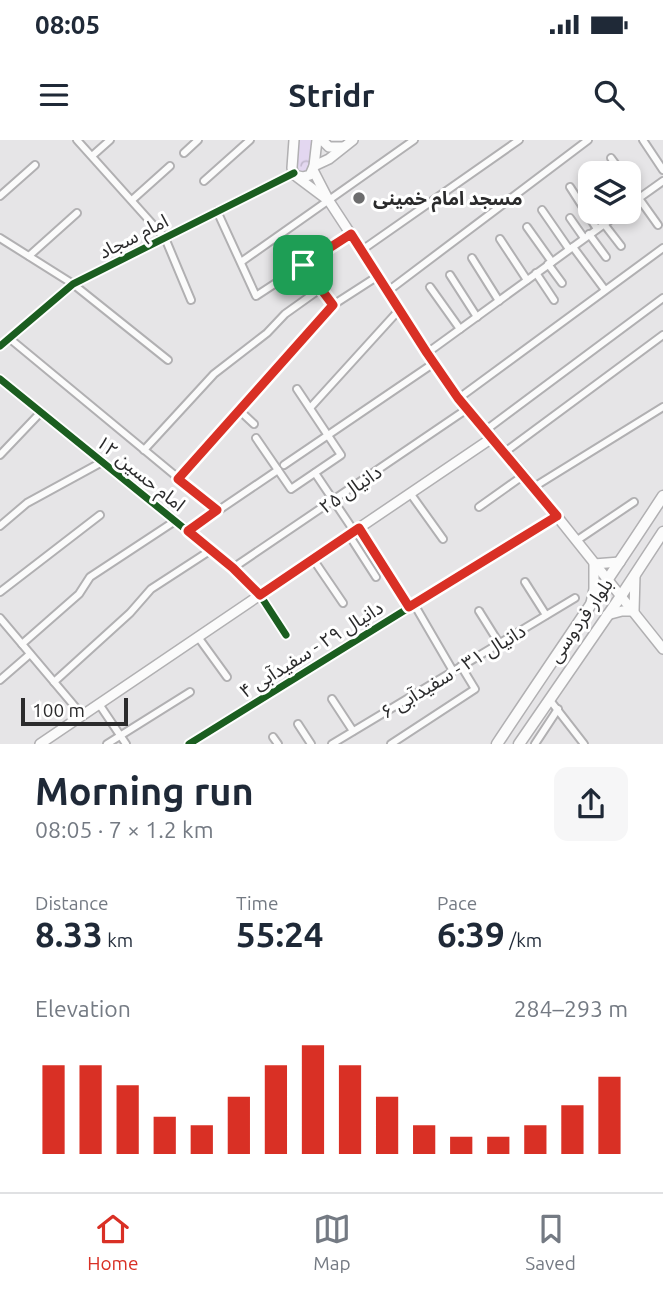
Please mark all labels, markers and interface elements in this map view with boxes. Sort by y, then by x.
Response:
text: 08:05 [35,10,100,39]
icon: menu [35,76,73,114]
icon: search [590,76,628,114]
text: Stridr [288,77,375,113]
map controls [578,161,641,224]
button: layers [578,161,641,224]
place label: مسجد امام خمینی [373,187,522,213]
marker: مسجد امام خمینی [351,190,367,206]
street label: امام سجاد [95,209,173,266]
pin [273,235,333,295]
icon: arrive [284,246,322,284]
street label: امام حسین ۱۲ [90,430,190,519]
street label: دانیال ۲۵ [315,460,385,518]
street label: بلوار فردوسی [543,574,618,667]
street label: دانیال ۲۹ - سفیدآبی ۴ [235,596,387,703]
street label: دانیال ۳۱ - سفیدآبی ۶ [377,619,530,724]
scale bar [21,695,128,727]
text: 100 m [32,699,85,721]
button: share [554,767,628,841]
text: Morning run [35,770,254,812]
text: 08:05 · 7 × 1.2 km [35,817,214,842]
text: Distance [35,892,109,914]
text: Time [236,892,278,914]
text: Pace [437,892,477,914]
text: 8.33 [35,914,103,954]
text: 55:24 [236,914,324,954]
text: 6:39 [437,914,505,954]
text: km [103,929,133,951]
text: /km [505,929,542,951]
text: Elevation [35,996,131,1021]
text: 284–293 m [514,996,628,1021]
tab: Home [87,1210,138,1274]
tab: Map [313,1210,351,1274]
tab: Saved [525,1210,576,1274]

